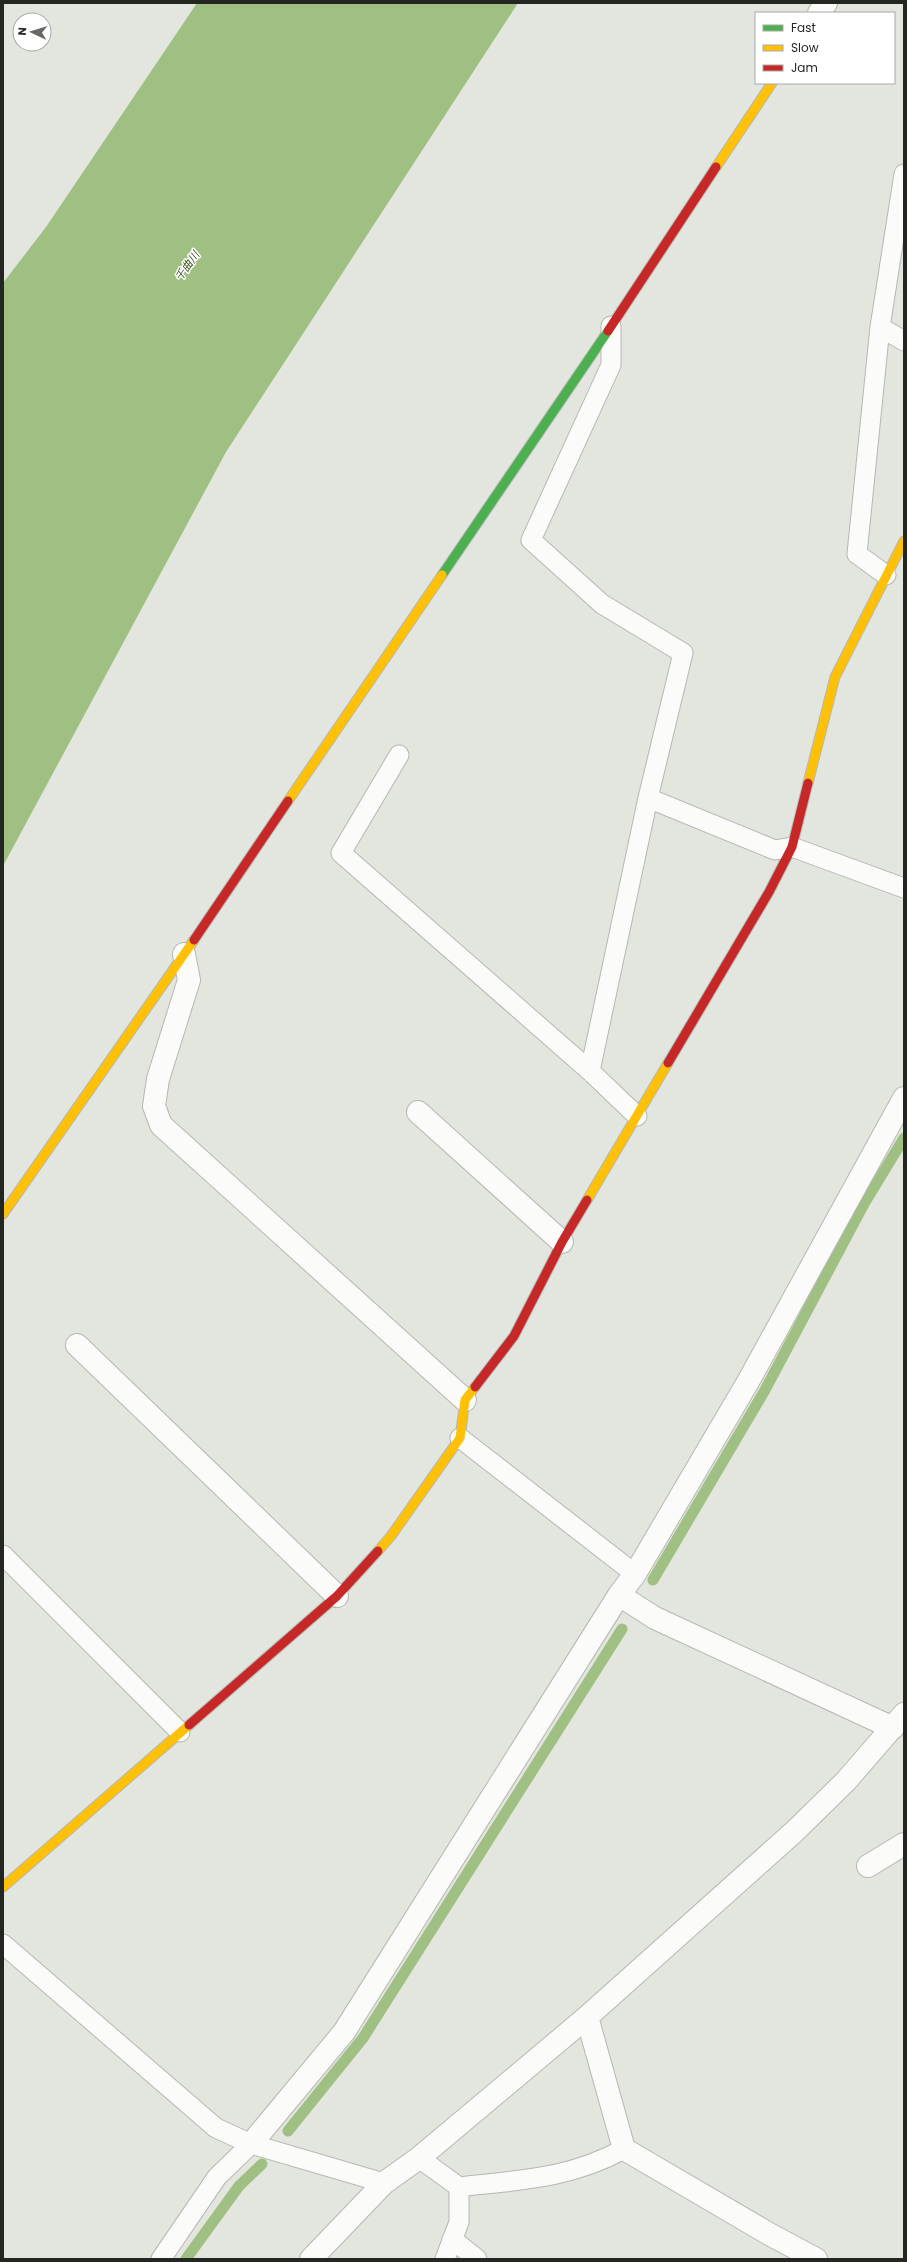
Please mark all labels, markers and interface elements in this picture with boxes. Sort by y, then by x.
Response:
north arrow [12,12,52,52]
legend [755,12,895,84]
text: Fast [791,19,816,36]
text: N [14,27,30,36]
text: Slow [791,39,819,56]
text: Jam [791,59,818,76]
water label: 千曲川 [171,247,204,284]

